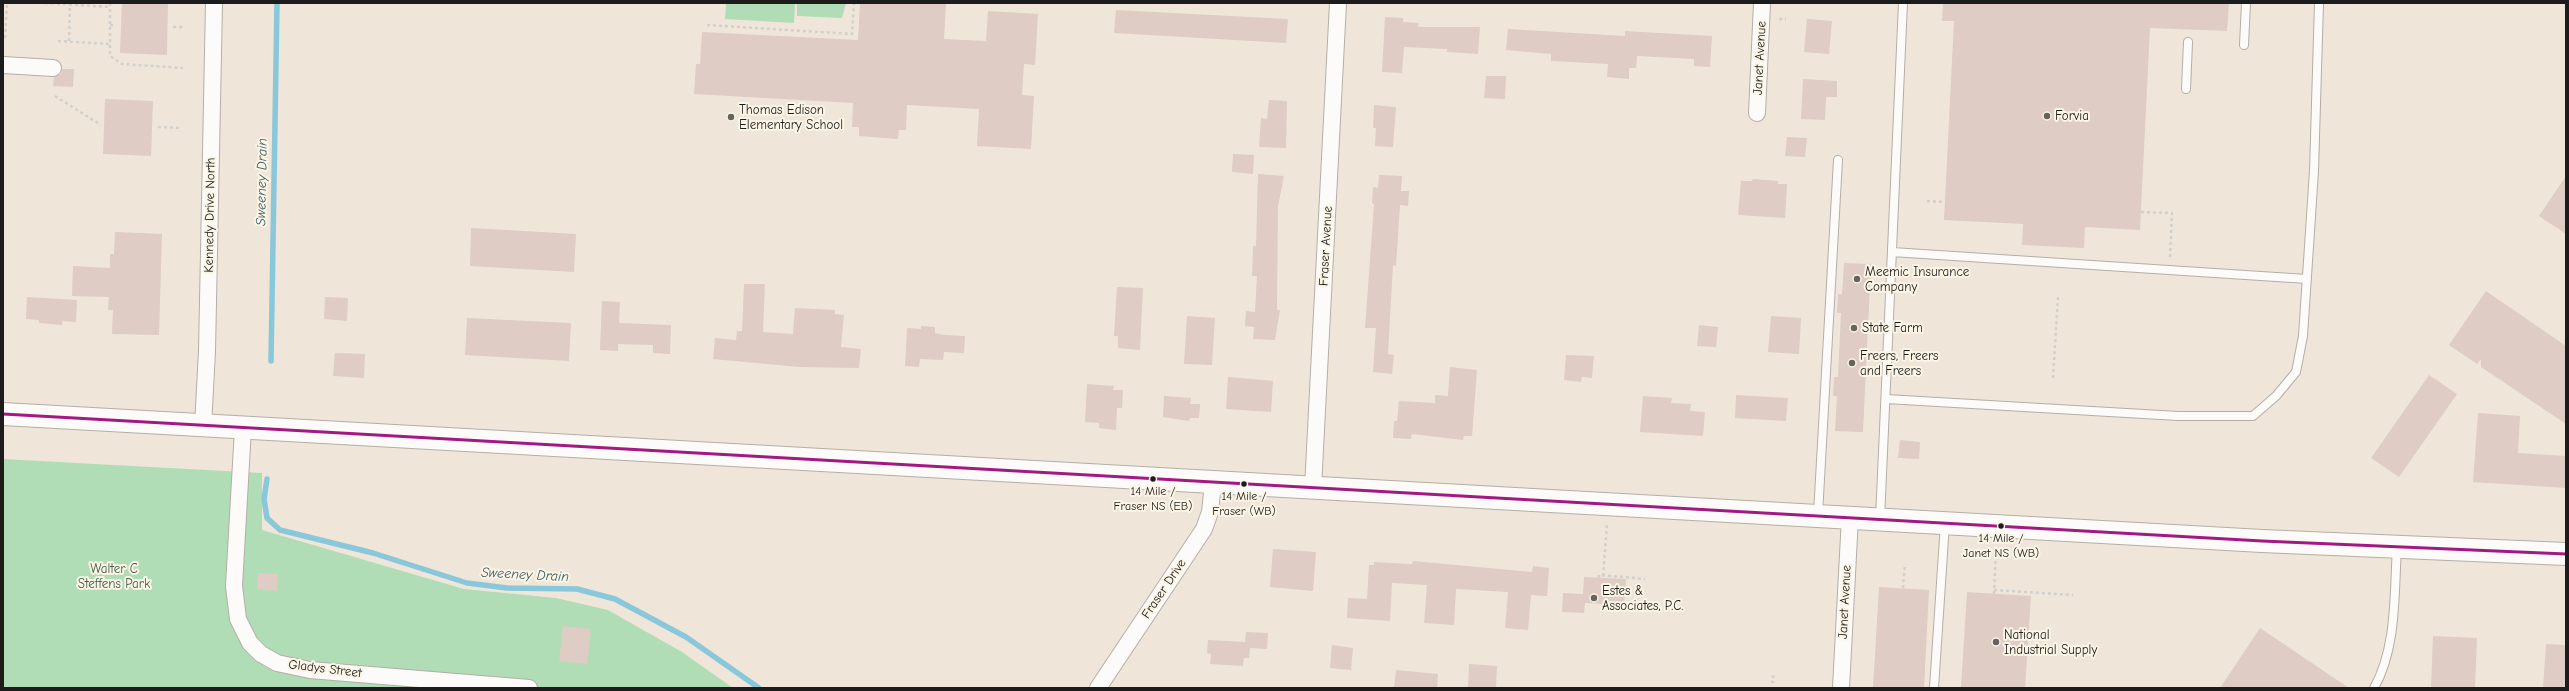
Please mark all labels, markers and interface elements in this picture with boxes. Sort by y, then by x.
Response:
street label: Janet Avenue [1750,21,1770,95]
place label: Thomas Edison Elementary School [739,102,843,133]
place label: Forvia [2055,108,2089,124]
marker: Forvia [2042,111,2052,121]
marker: Thomas Edison Elementary School [726,112,736,122]
water label: Sweeney Drain [253,138,271,226]
street label: Kennedy Drive North [201,157,219,273]
street label: Fraser Avenue [1316,206,1336,286]
place label: Meemic Insurance Company [1865,264,1969,295]
marker: Meemic Insurance Company [1852,274,1862,284]
place label: State Farm [1862,320,1923,336]
marker: State Farm [1849,323,1859,333]
place label: Freers, Freers and Freers [1860,348,1938,379]
marker: Freers, Freers and Freers [1847,358,1857,368]
marker: 14 Mile / Fraser NS (EB) [1148,474,1158,484]
marker: 14 Mile / Fraser (WB) [1239,479,1249,489]
place label: 14 Mile / Fraser NS (EB) [1114,485,1192,513]
place label: 14 Mile / Fraser (WB) [1212,490,1276,518]
marker: 14 Mile / Janet NS (WB) [1996,521,2006,531]
place label: 14 Mile / Janet NS (WB) [1963,532,2039,560]
street label: Fraser Drive [1138,556,1190,622]
park label: Walter C Steffens Park [78,561,150,592]
water label: Sweeney Drain [481,564,569,586]
street label: Janet Avenue [1835,565,1855,639]
place label: Estes & Associates, P.C. [1602,583,1683,614]
marker: Estes & Associates, P.C. [1589,593,1599,603]
place label: National Industrial Supply [2004,627,2097,658]
marker: National Industrial Supply [1991,637,2001,647]
street label: Gladys Street [287,657,363,681]

